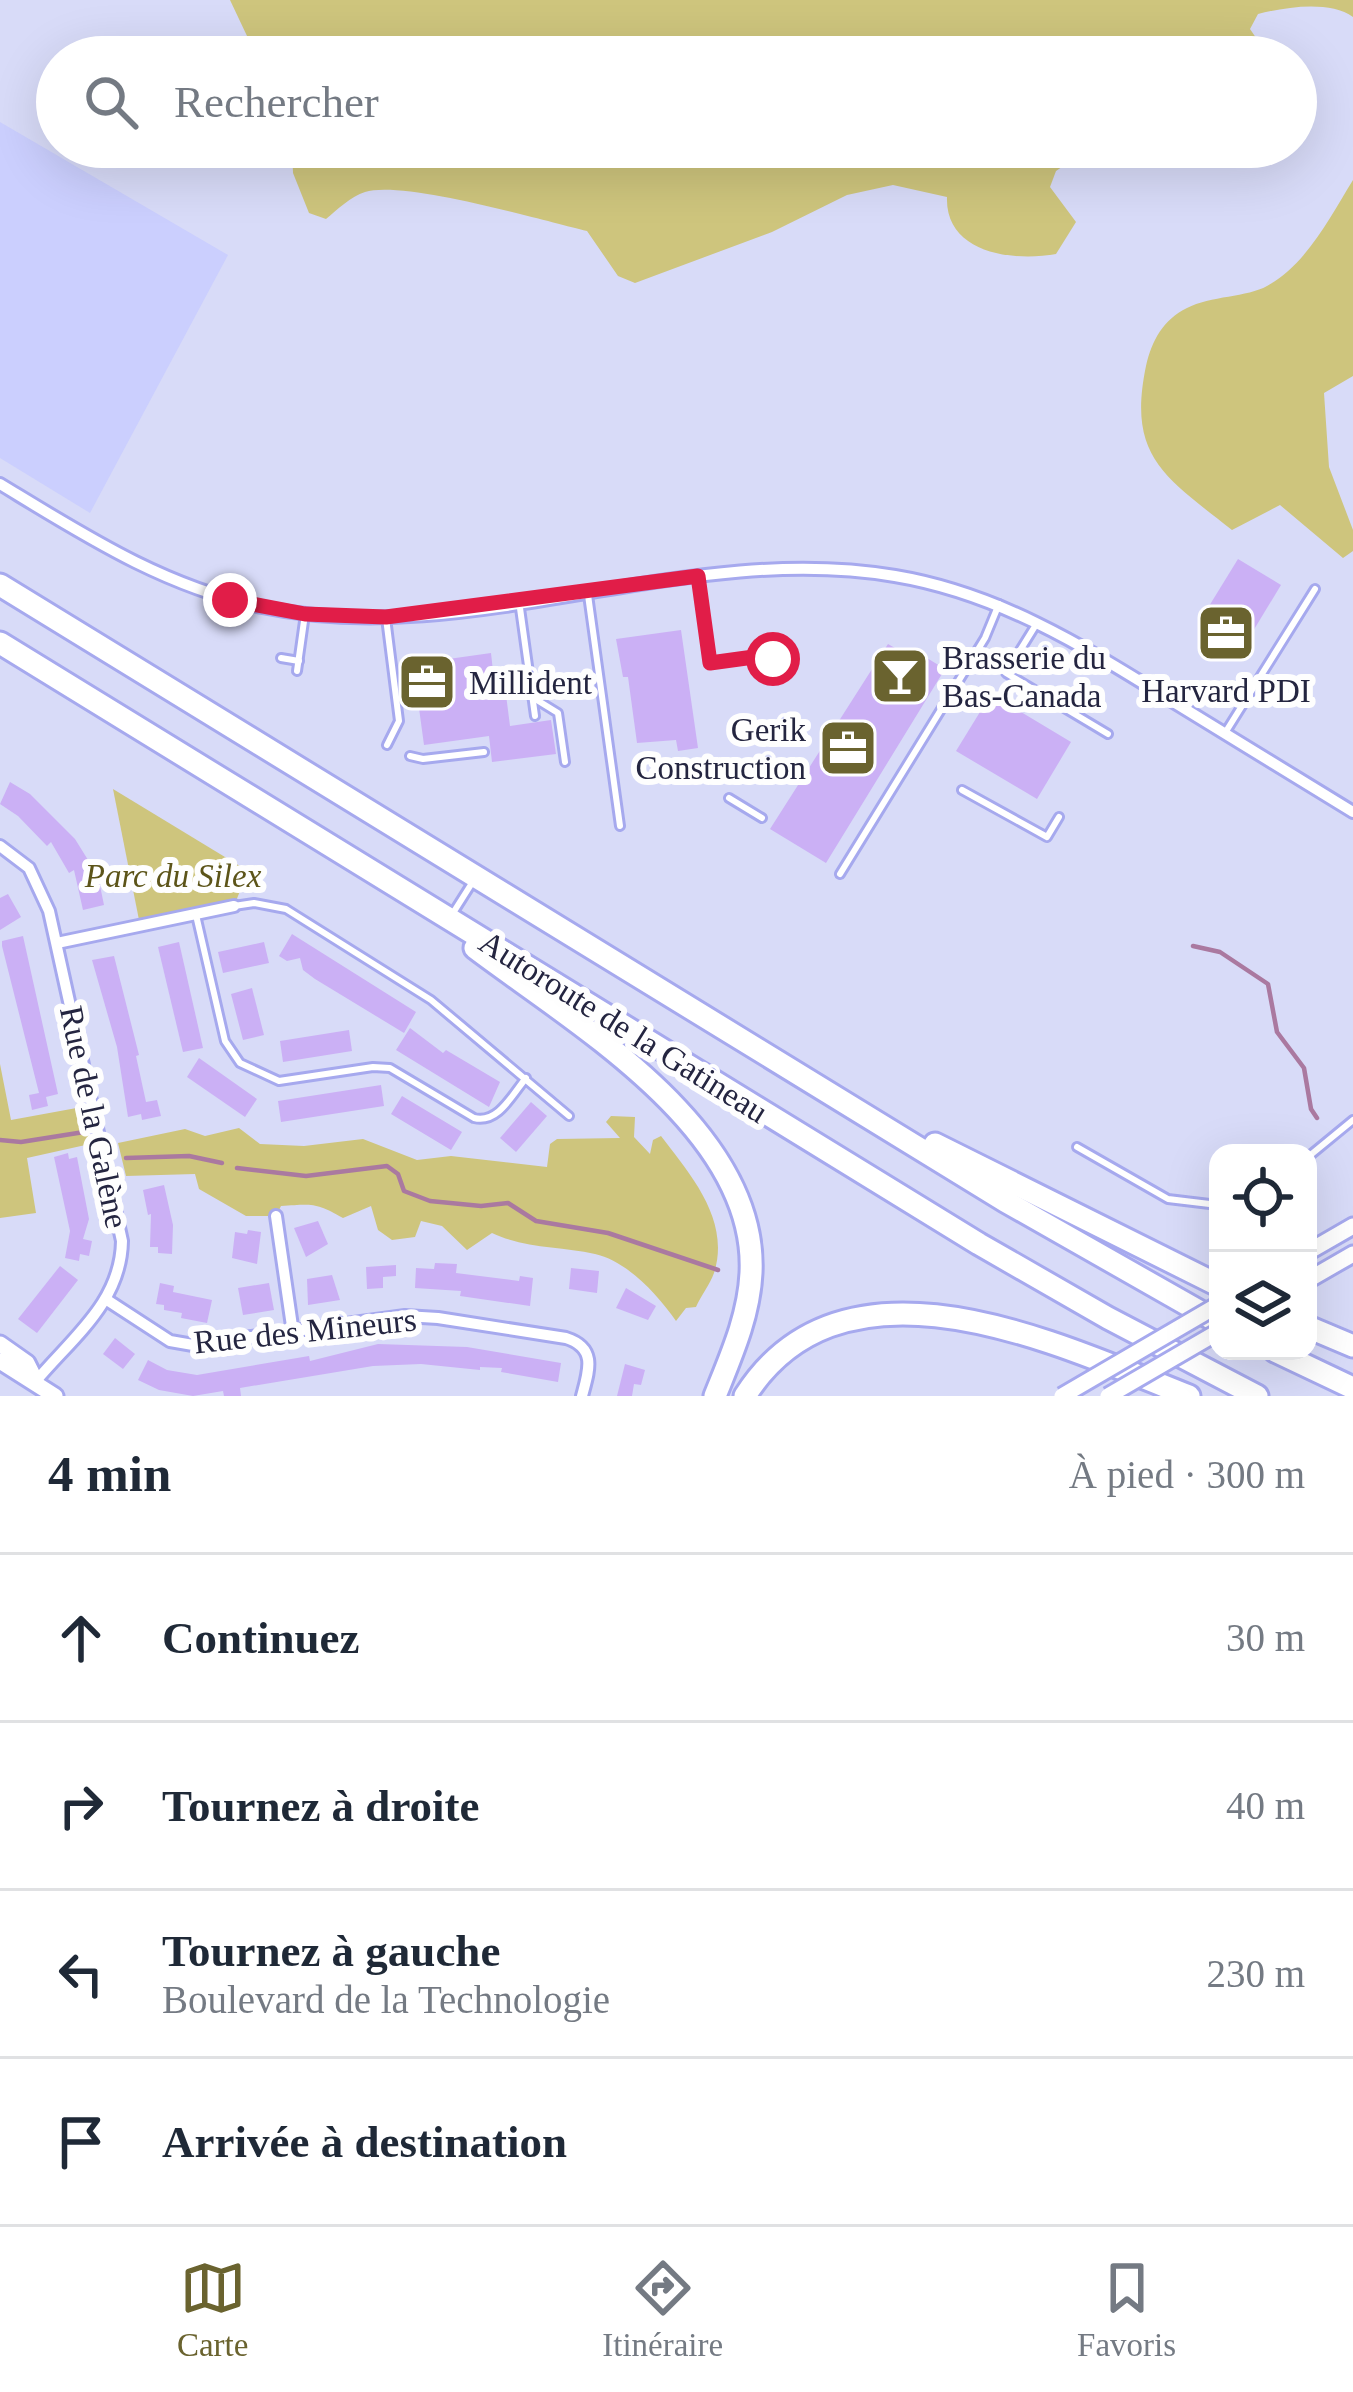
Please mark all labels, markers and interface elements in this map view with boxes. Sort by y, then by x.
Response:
search box [36,36,1317,168]
icon: search [78,69,144,135]
text: Rechercher [174,77,379,127]
route end [203,573,257,627]
office icon: Harvard PDI [1195,602,1257,664]
route start [746,632,800,686]
place label: Brasserie du Bas-Canada [942,640,1106,714]
bar icon: Brasserie du Bas-Canada [869,645,931,707]
office icon: Millident [396,651,458,713]
place label: Millident [469,665,592,701]
place label: Harvard PDI [1141,673,1311,709]
place label: Gerik Construction [636,712,806,786]
office icon: Gerik Construction [817,717,879,779]
park label: Parc du Silex [84,858,262,894]
street label: Autoroute de la Gatineau [473,923,774,1130]
street label: Rue de la Galène [53,1003,135,1232]
map controls [1209,1144,1317,1360]
button: locate [1209,1144,1317,1252]
button: layers [1209,1252,1317,1360]
street label: Rue des Mineurs [192,1301,418,1361]
text: 4 min [48,1446,171,1502]
text: À pied · 300 m [1069,1453,1305,1496]
icon: ahead [48,1605,114,1671]
text: Continuez [162,1613,360,1663]
text: 30 m [1226,1616,1305,1659]
icon: right [48,1773,114,1839]
text: Tournez à droite [162,1781,480,1831]
text: 40 m [1226,1784,1305,1827]
text: Tournez à gauche [162,1926,500,1976]
icon: left [48,1941,114,2007]
text: 230 m [1206,1952,1305,1995]
text: Boulevard de la Technologie [162,1978,610,2021]
icon: arrive [48,2109,114,2175]
text: Arrivée à destination [162,2117,567,2167]
tab: Carte [177,2255,248,2364]
tab: Itinéraire [602,2255,723,2364]
tab: Favoris [1077,2255,1176,2364]

